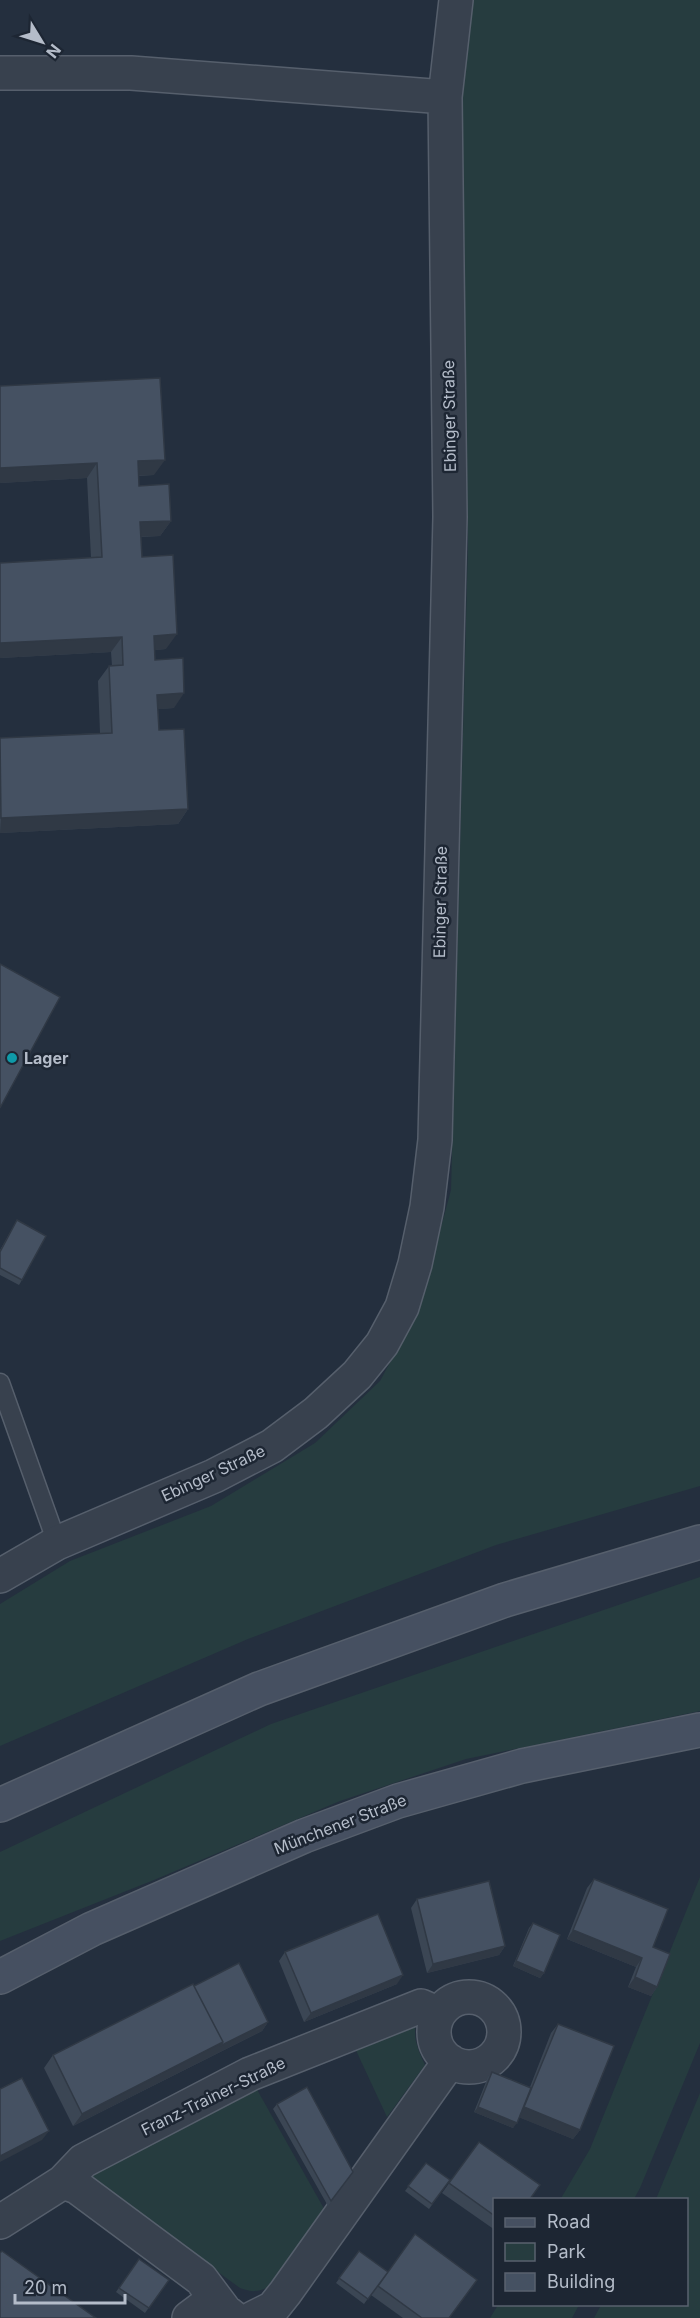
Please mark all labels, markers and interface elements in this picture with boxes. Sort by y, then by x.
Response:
north arrow [12,12,72,72]
text: N [42,40,65,62]
street label: Ebinger Straße [438,360,460,472]
street label: Ebinger Straße [429,846,451,958]
place label: Lager [24,1048,69,1068]
marker: Lager [5,1051,19,1065]
street label: Ebinger Straße [158,1440,268,1506]
street label: Münchener Straße [271,1790,409,1858]
street label: Franz-Trainer-Straße [138,2052,288,2140]
legend [493,2198,688,2306]
text: Road [547,2211,590,2232]
text: Park [547,2241,586,2262]
scale bar [15,2267,124,2305]
text: Building [547,2271,615,2292]
text: 20 m [24,2277,67,2298]

